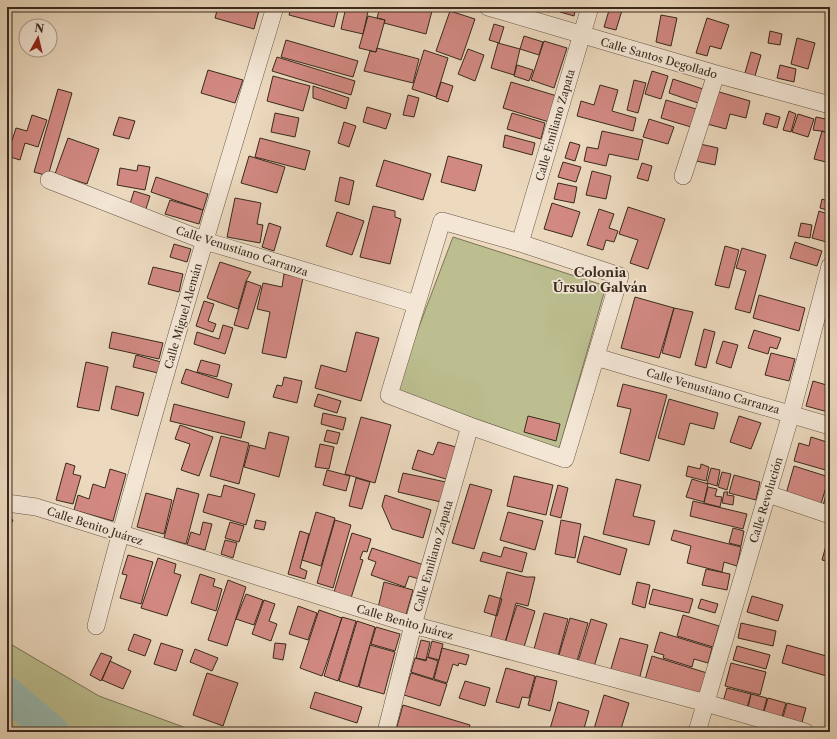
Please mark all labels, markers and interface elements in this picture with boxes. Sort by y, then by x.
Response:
north arrow [18,18,58,58]
text: N [34,21,46,36]
street label: Calle Santos Degollado [599,35,719,81]
street label: Calle Emiliano Zapata [532,67,578,182]
street label: Calle Venustiano Carranza [174,223,310,279]
street label: Calle Miguel Alemán [161,261,205,370]
district label: Colonia Úrsulo Galván [553,264,647,295]
street label: Calle Venustiano Carranza [645,365,782,417]
street label: Calle Revolución [746,455,786,545]
street label: Calle Emiliano Zapata [410,498,456,613]
street label: Calle Benito Juárez [45,504,145,548]
street label: Calle Benito Juárez [355,601,455,643]

